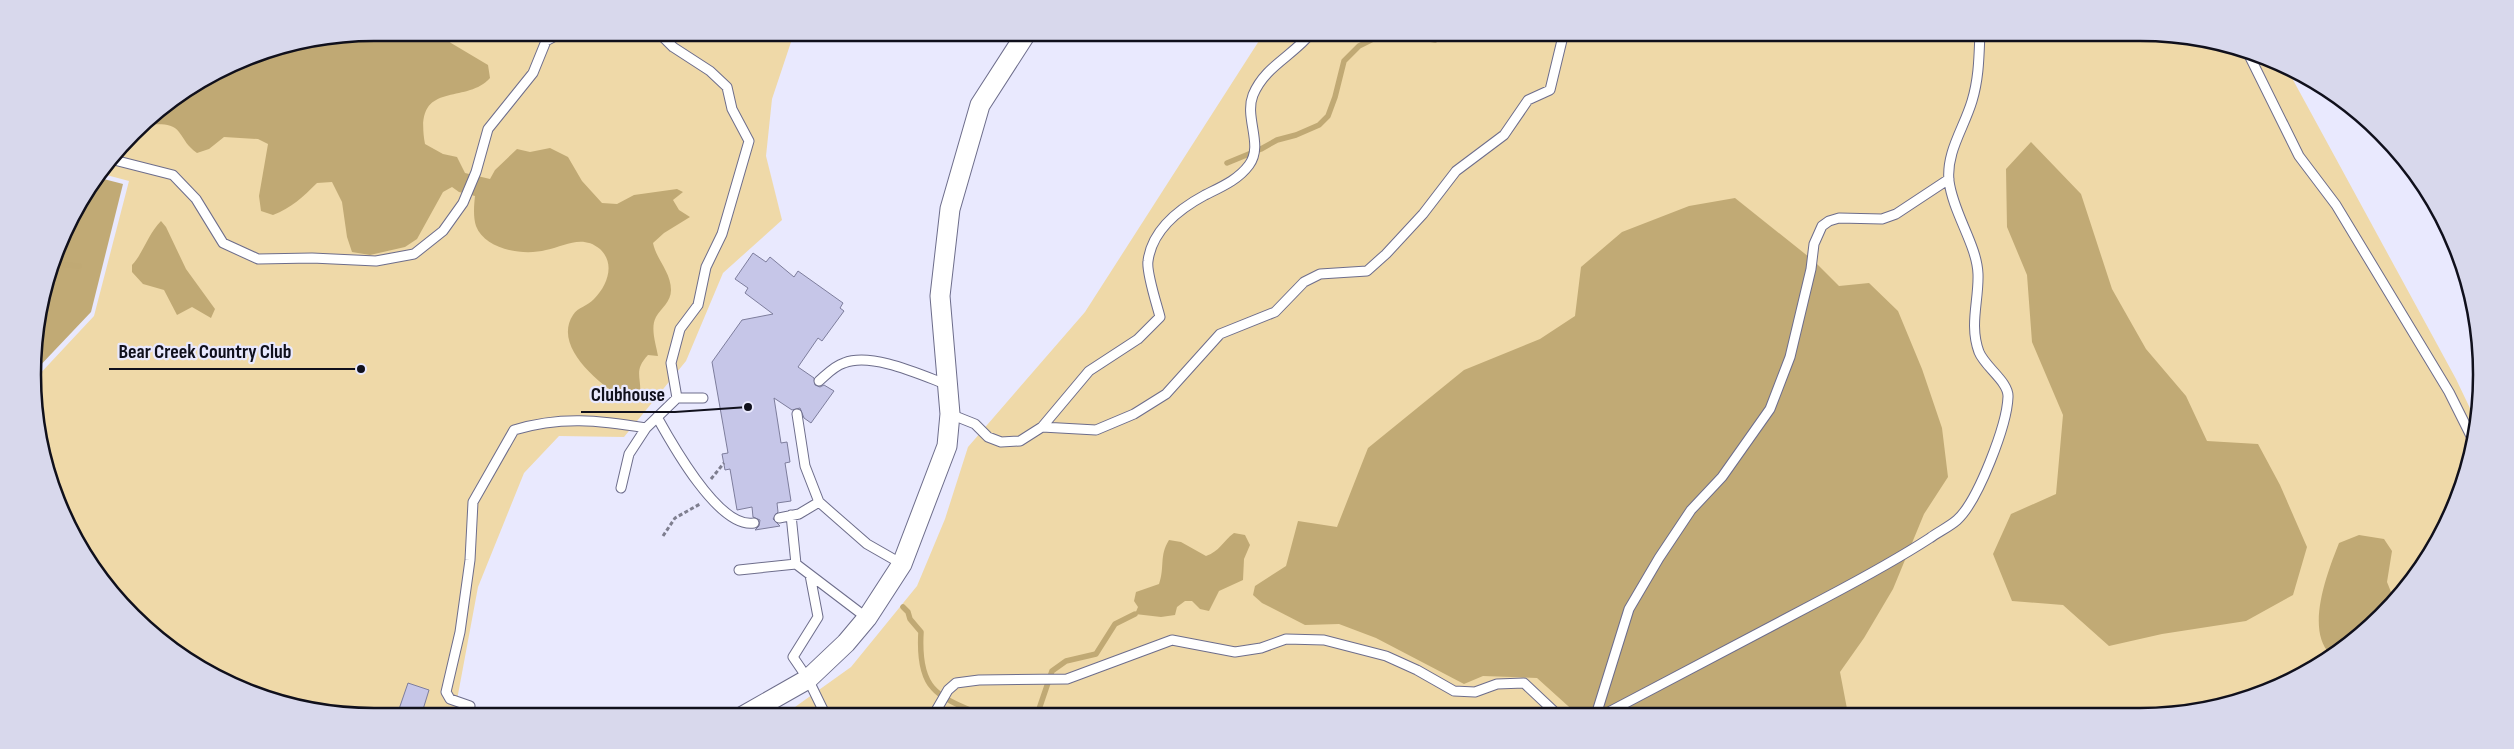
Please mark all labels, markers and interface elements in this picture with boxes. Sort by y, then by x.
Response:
callout: Bear Creek Country Club [109,334,302,369]
text: Bear Creek Country Club [118,340,292,364]
callout: Clubhouse [581,377,675,412]
text: Clubhouse [591,383,665,407]

